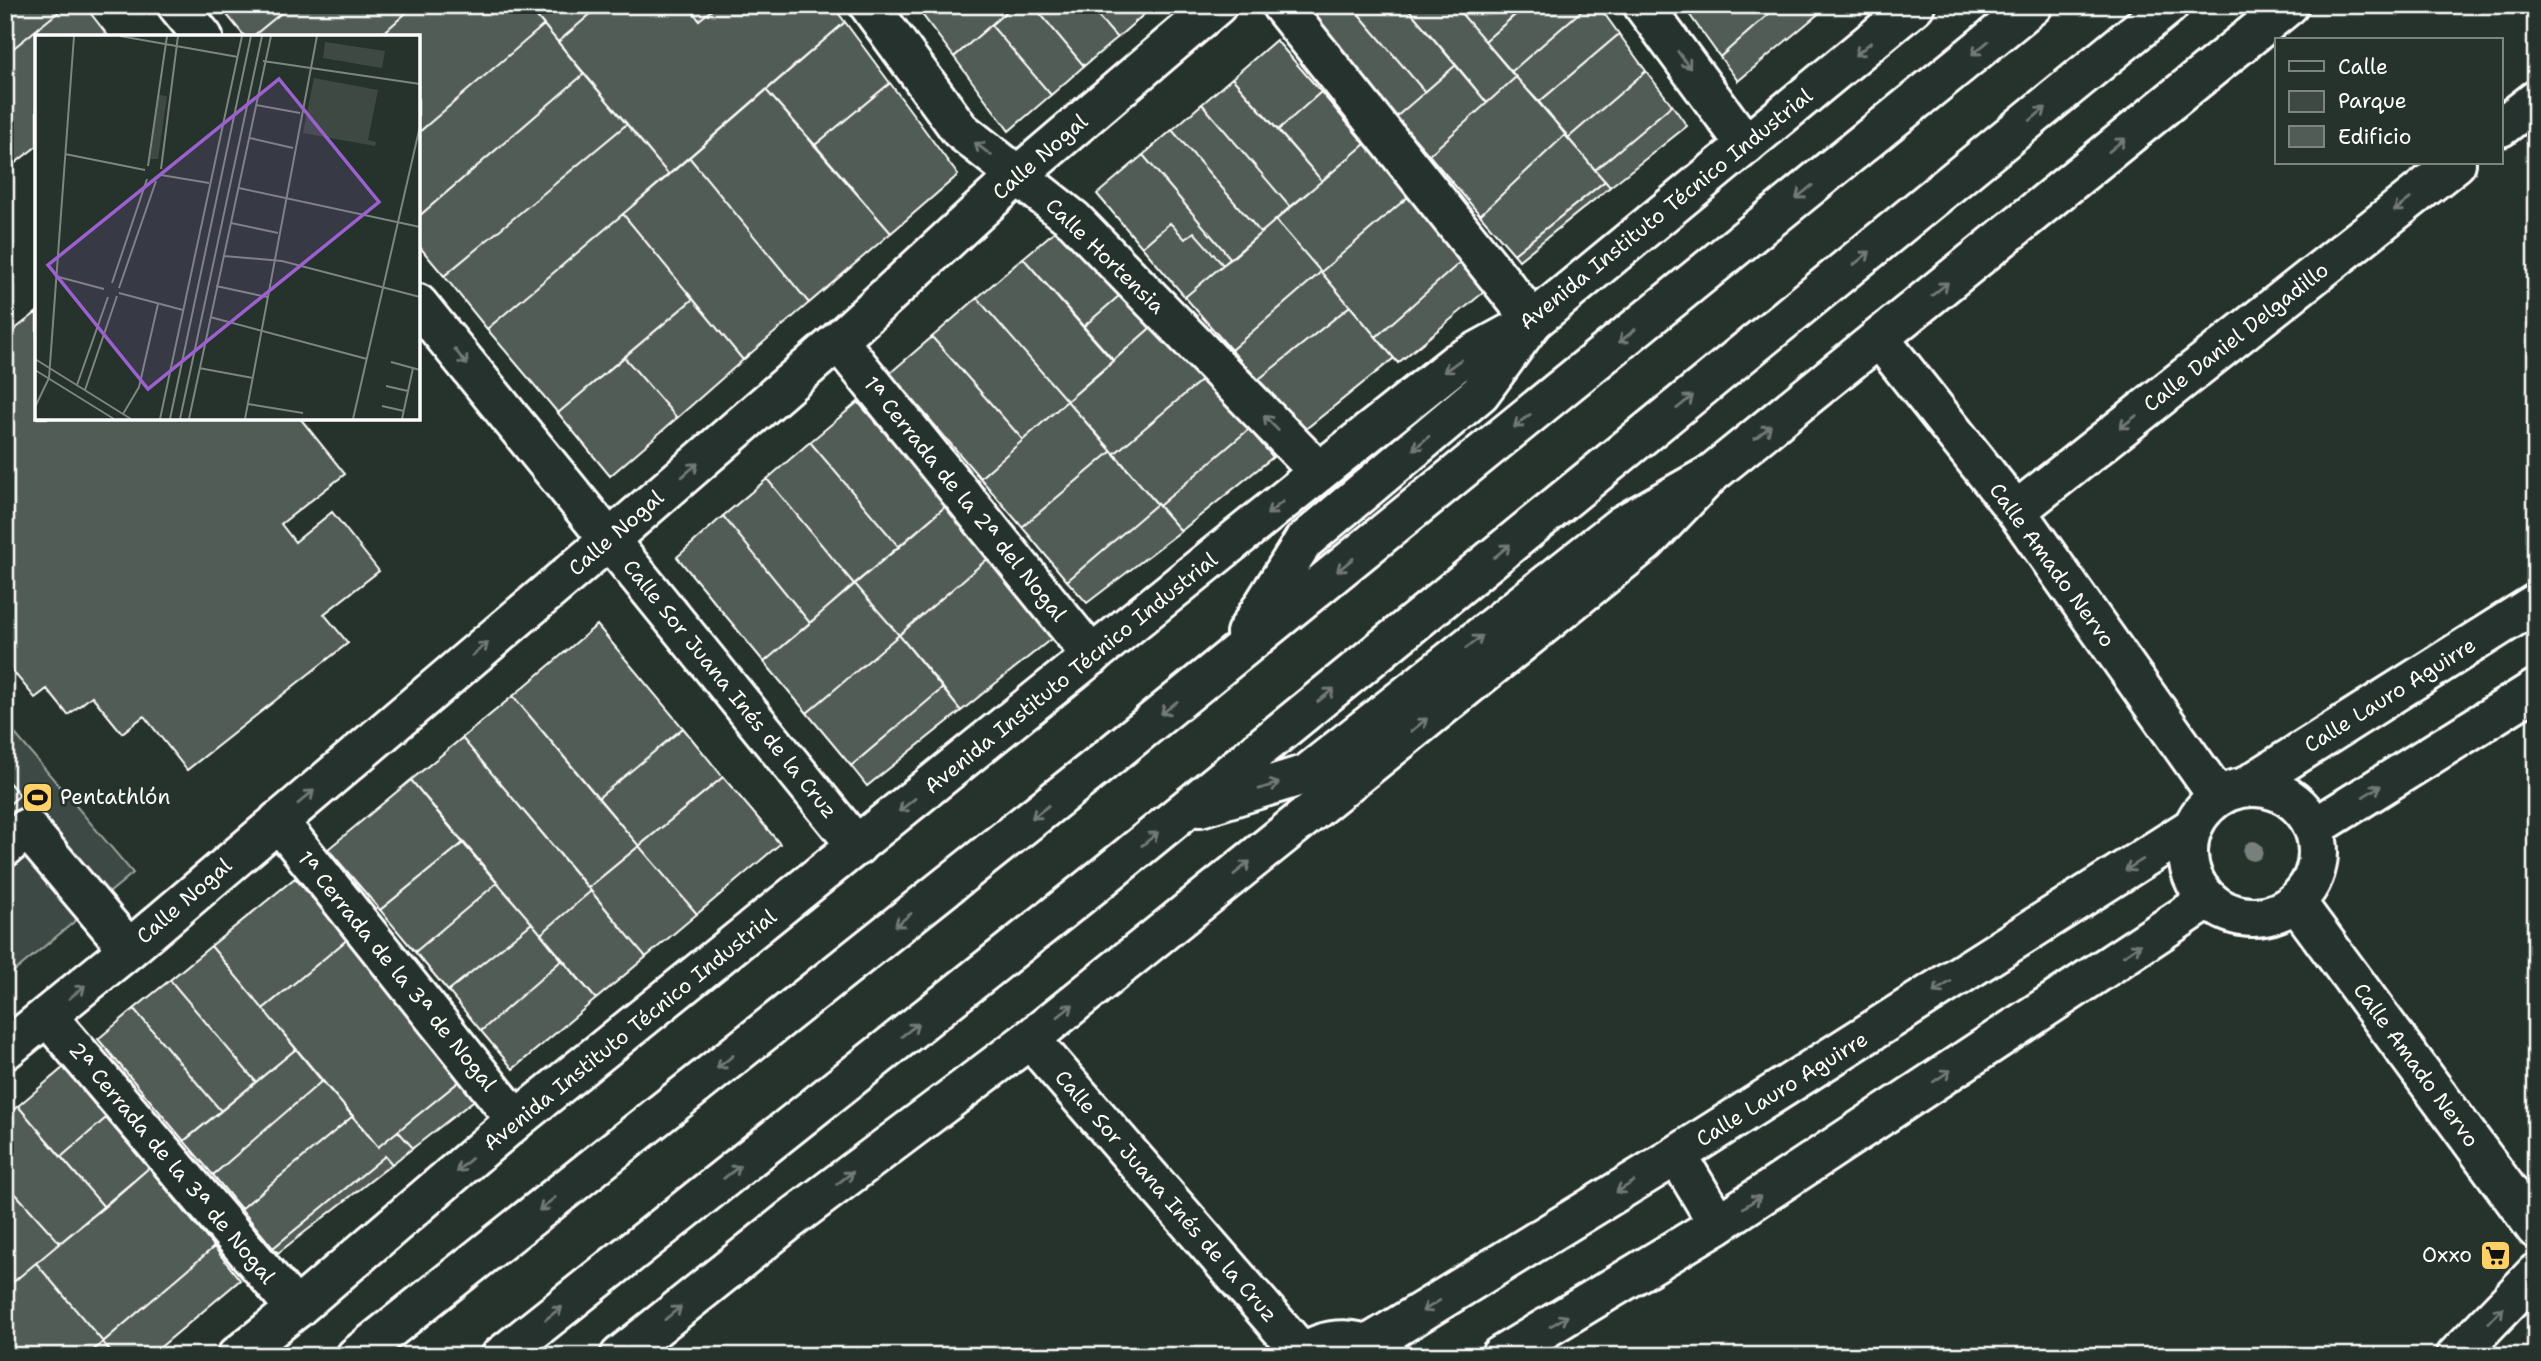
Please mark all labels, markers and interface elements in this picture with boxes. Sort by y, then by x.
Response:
inset map [35,35,420,420]
legend [2275,38,2502,164]
one-way arrow [1854,41,1872,57]
one-way arrow [1972,41,1990,56]
one-way arrow [1676,50,1691,69]
text: Calle [2338,53,2388,81]
street label: Avenida Instituto Técnico Industrial [1514,81,1819,336]
text: Parque [2338,87,2407,115]
one-way arrow [2028,106,2046,122]
street label: Calle Nogal [986,107,1094,206]
text: Edificio [2338,123,2411,151]
one-way arrow [2107,138,2125,153]
one-way arrow [975,141,993,156]
one-way arrow [1795,184,1813,200]
street label: Calle Hortensia [1039,192,1171,320]
one-way arrow [2394,198,2412,213]
one-way arrow [1852,250,1870,266]
street label: Calle Daniel Delgadillo [2138,256,2334,418]
one-way arrow [1930,281,1948,296]
one-way arrow [1619,328,1637,343]
one-way arrow [453,347,469,365]
one-way arrow [1443,359,1462,373]
street label: 1ª Cerrada de la 2ª del Nogal [857,371,1073,628]
one-way arrow [1676,394,1694,409]
one-way arrow [1513,414,1531,429]
one-way arrow [1263,415,1280,432]
one-way arrow [2120,415,2138,430]
one-way arrow [1754,424,1772,440]
one-way arrow [1413,435,1431,450]
one-way arrow [681,461,698,478]
street label: Calle Amado Nervo [1983,477,2121,653]
street label: Calle Nogal [562,483,670,582]
one-way arrow [1266,501,1284,516]
one-way arrow [1493,543,1511,559]
street label: Avenida Instituto Técnico Industrial [919,545,1224,800]
street label: Calle Sor Juana Inés de la Cruz [617,554,843,824]
one-way arrow [1337,557,1355,573]
street label: Calle Lauro Aguirre [2299,631,2481,759]
one-way arrow [1464,634,1482,650]
one-way arrow [471,641,489,657]
one-way arrow [1317,687,1335,702]
one-way arrow [1160,701,1178,716]
one-way arrow [1410,717,1428,733]
one-way arrow [1258,778,1280,791]
sports icon: Pentathlón [20,780,54,814]
place label: Pentathlón [60,783,170,811]
one-way arrow [2361,784,2381,798]
one-way arrow [297,789,315,804]
one-way arrow [899,798,917,813]
one-way arrow [1032,804,1050,819]
one-way arrow [1140,831,1158,846]
street label: 1ª Cerrada de la 3ª de Nogal [291,845,503,1097]
street label: Calle Nogal [130,851,238,950]
one-way arrow [2125,857,2144,872]
one-way arrow [1233,860,1251,876]
street label: Avenida Instituto Técnico Industrial [478,902,783,1157]
one-way arrow [895,913,913,928]
one-way arrow [2122,943,2141,958]
street label: Calle Amado Nervo [2347,977,2485,1153]
one-way arrow [1933,979,1952,994]
one-way arrow [68,984,86,999]
one-way arrow [1056,1003,1074,1019]
one-way arrow [901,1023,919,1038]
street label: Calle Lauro Aguirre [1691,1025,1873,1153]
street label: 2ª Cerrada de la 3ª de Nogal [62,1036,282,1290]
one-way arrow [717,1054,735,1070]
street label: Calle Sor Juana Inés de la Cruz [1049,1064,1283,1328]
one-way arrow [1932,1069,1951,1083]
one-way arrow [456,1157,474,1173]
one-way arrow [723,1164,741,1179]
one-way arrow [835,1171,854,1186]
one-way arrow [1616,1180,1636,1194]
one-way arrow [1742,1194,1762,1208]
one-way arrow [539,1196,557,1211]
supermarket icon: Oxxo [2478,1238,2512,1272]
place label: Oxxo [2422,1241,2472,1269]
one-way arrow [1422,1299,1442,1313]
one-way arrow [664,1305,682,1321]
one-way arrow [544,1306,563,1321]
one-way arrow [2487,1306,2504,1323]
one-way arrow [1548,1313,1568,1327]

